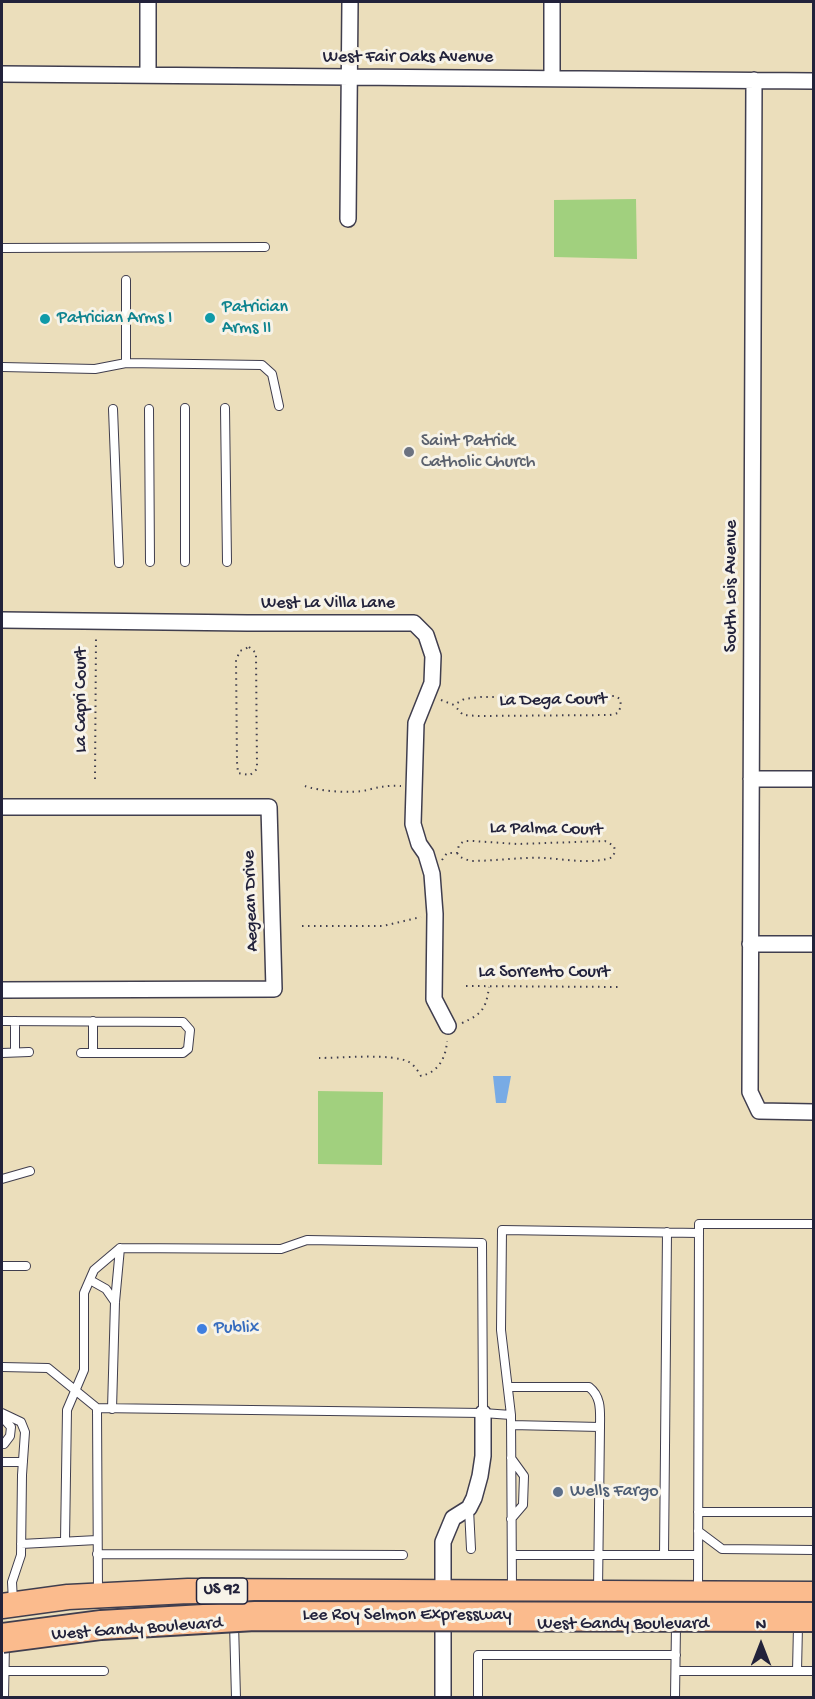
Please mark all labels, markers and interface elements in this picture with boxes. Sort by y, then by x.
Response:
street label: West Fair Oaks Avenue [323,47,493,69]
place label: Patrician Arms II [222,297,288,340]
place label: Patrician Arms I [57,308,172,330]
marker: Patrician Arms II [203,311,217,325]
marker: Patrician Arms I [38,312,52,326]
place label: Saint Patrick Catholic Church [421,431,535,474]
marker: Saint Patrick Catholic Church [402,445,416,459]
street label: South Lois Avenue [721,520,743,652]
street label: West La Villa Lane [261,593,395,615]
street label: La Capri Court [71,647,93,753]
street label: La Dega Court [499,689,607,713]
street label: La Palma Court [489,818,603,842]
street label: Aegean Drive [239,850,265,952]
street label: La Sorrento Court [478,962,610,984]
place label: Publix [214,1318,259,1340]
marker: Publix [195,1322,209,1336]
place label: Wells Fargo [570,1481,659,1503]
marker: Wells Fargo [551,1485,565,1499]
road number: US 92 [196,1578,248,1604]
street label: Lee Roy Selmon Expressway [302,1605,512,1627]
street label: West Gandy Boulevard [51,1613,223,1647]
street label: West Gandy Boulevard [537,1614,709,1636]
north arrow [731,1615,791,1675]
text: N [756,1617,766,1636]

